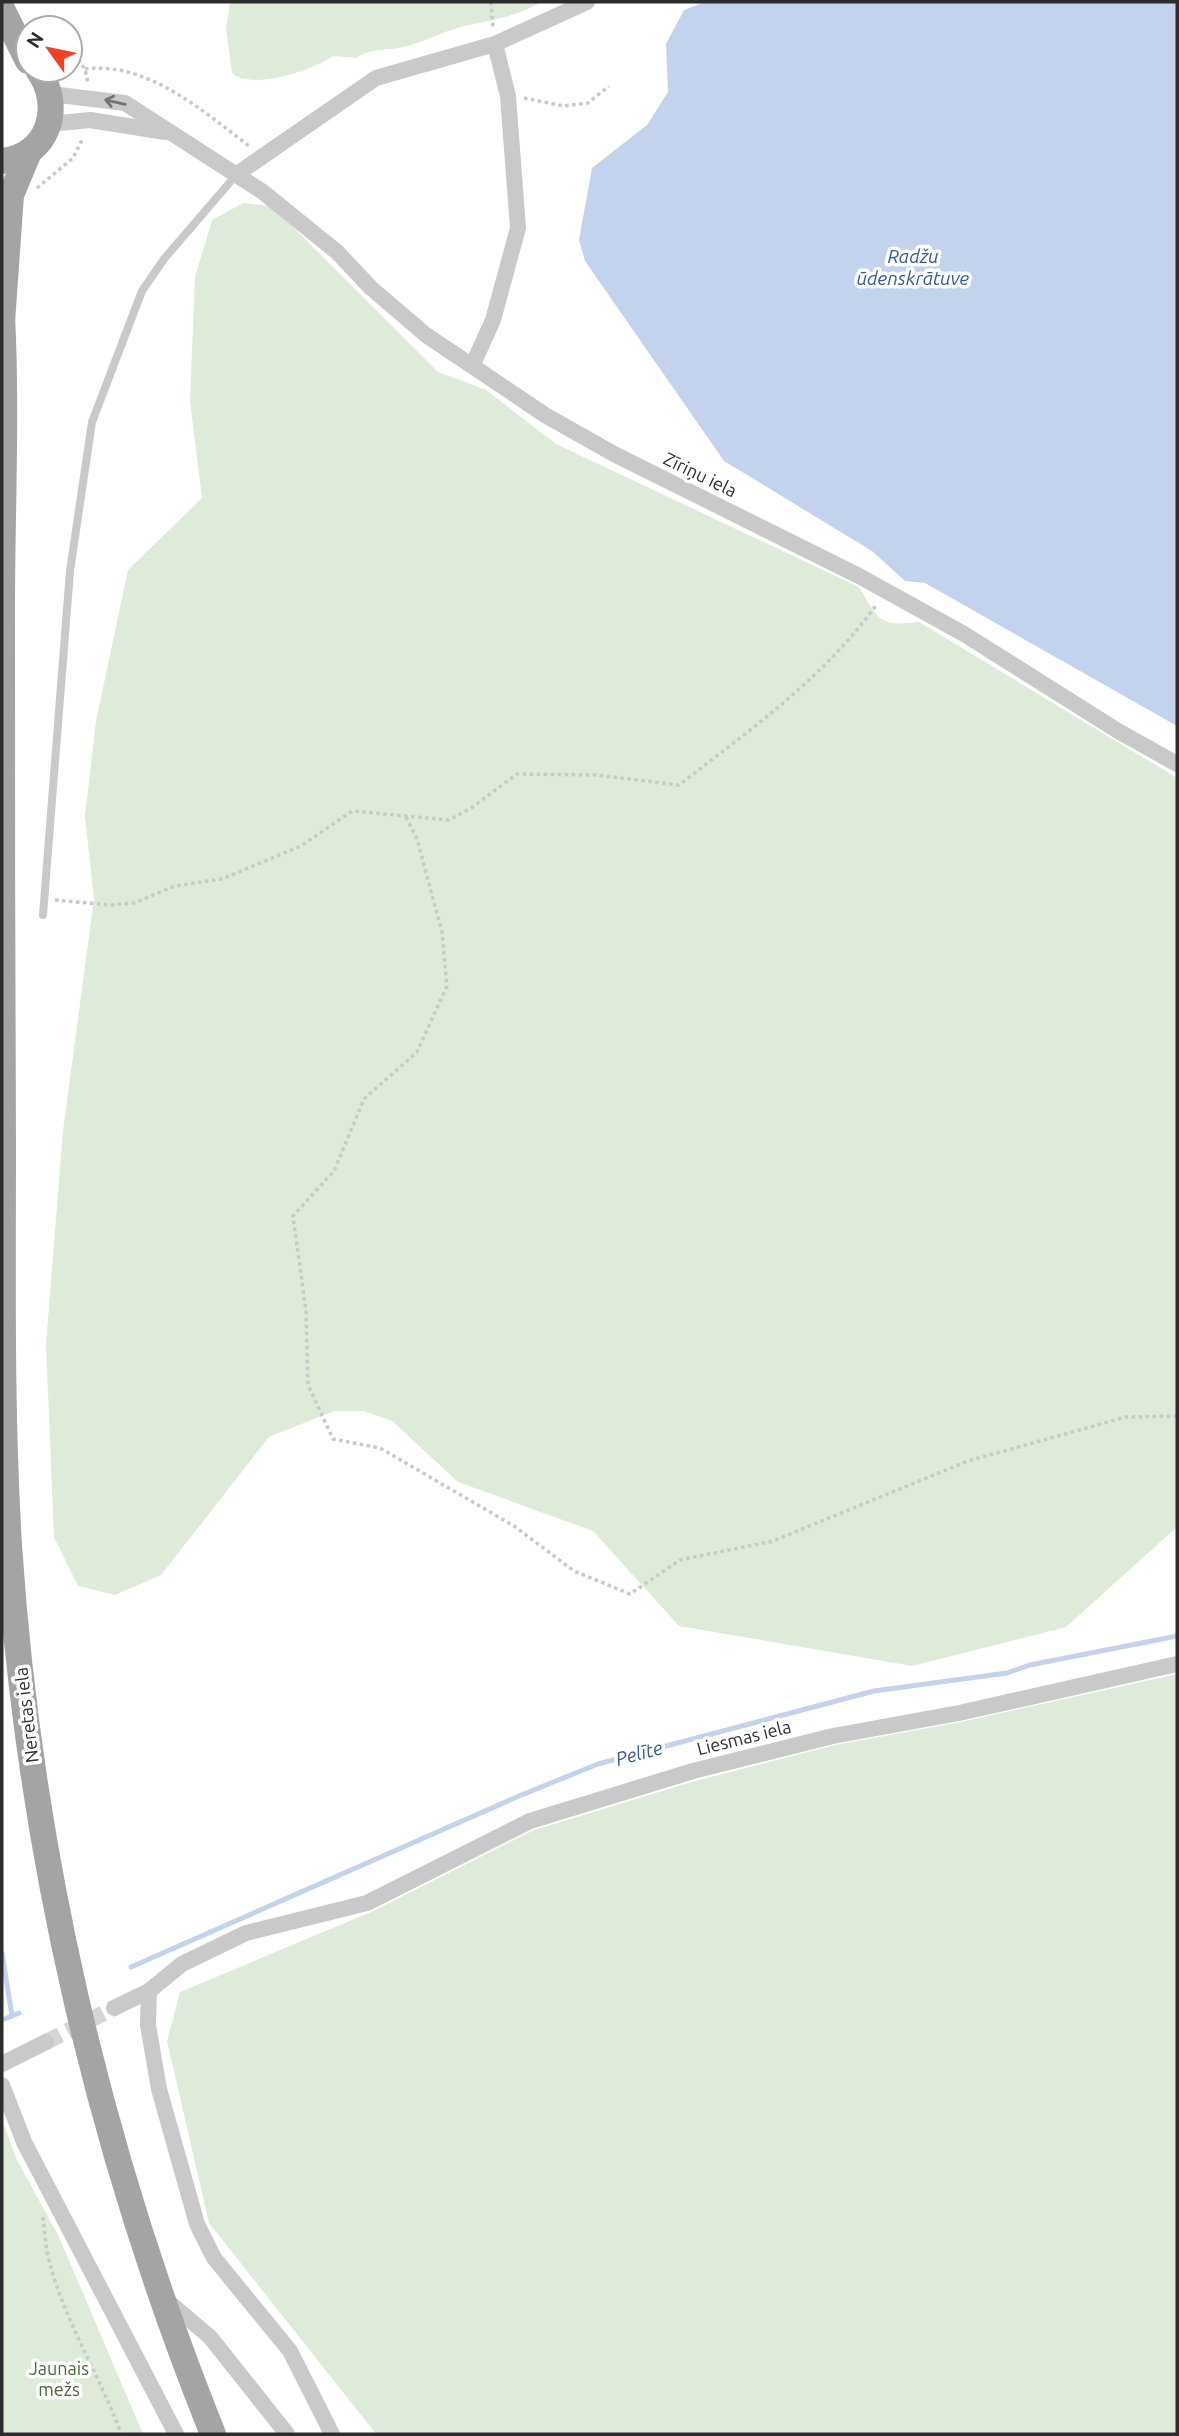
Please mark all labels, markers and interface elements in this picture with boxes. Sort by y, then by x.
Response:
north arrow [14,14,84,84]
text: N [22,28,48,52]
one-way arrow [104,95,127,108]
water label: Radžu ūdenskrātuve [857,245,970,289]
street label: Zīriņu iela [661,448,740,500]
street label: Neretas iela [10,1666,42,1764]
street label: Liesmas iela [695,1716,793,1758]
water label: Pelīte [613,1736,665,1770]
park label: Jaunais mežs [29,2358,89,2399]

